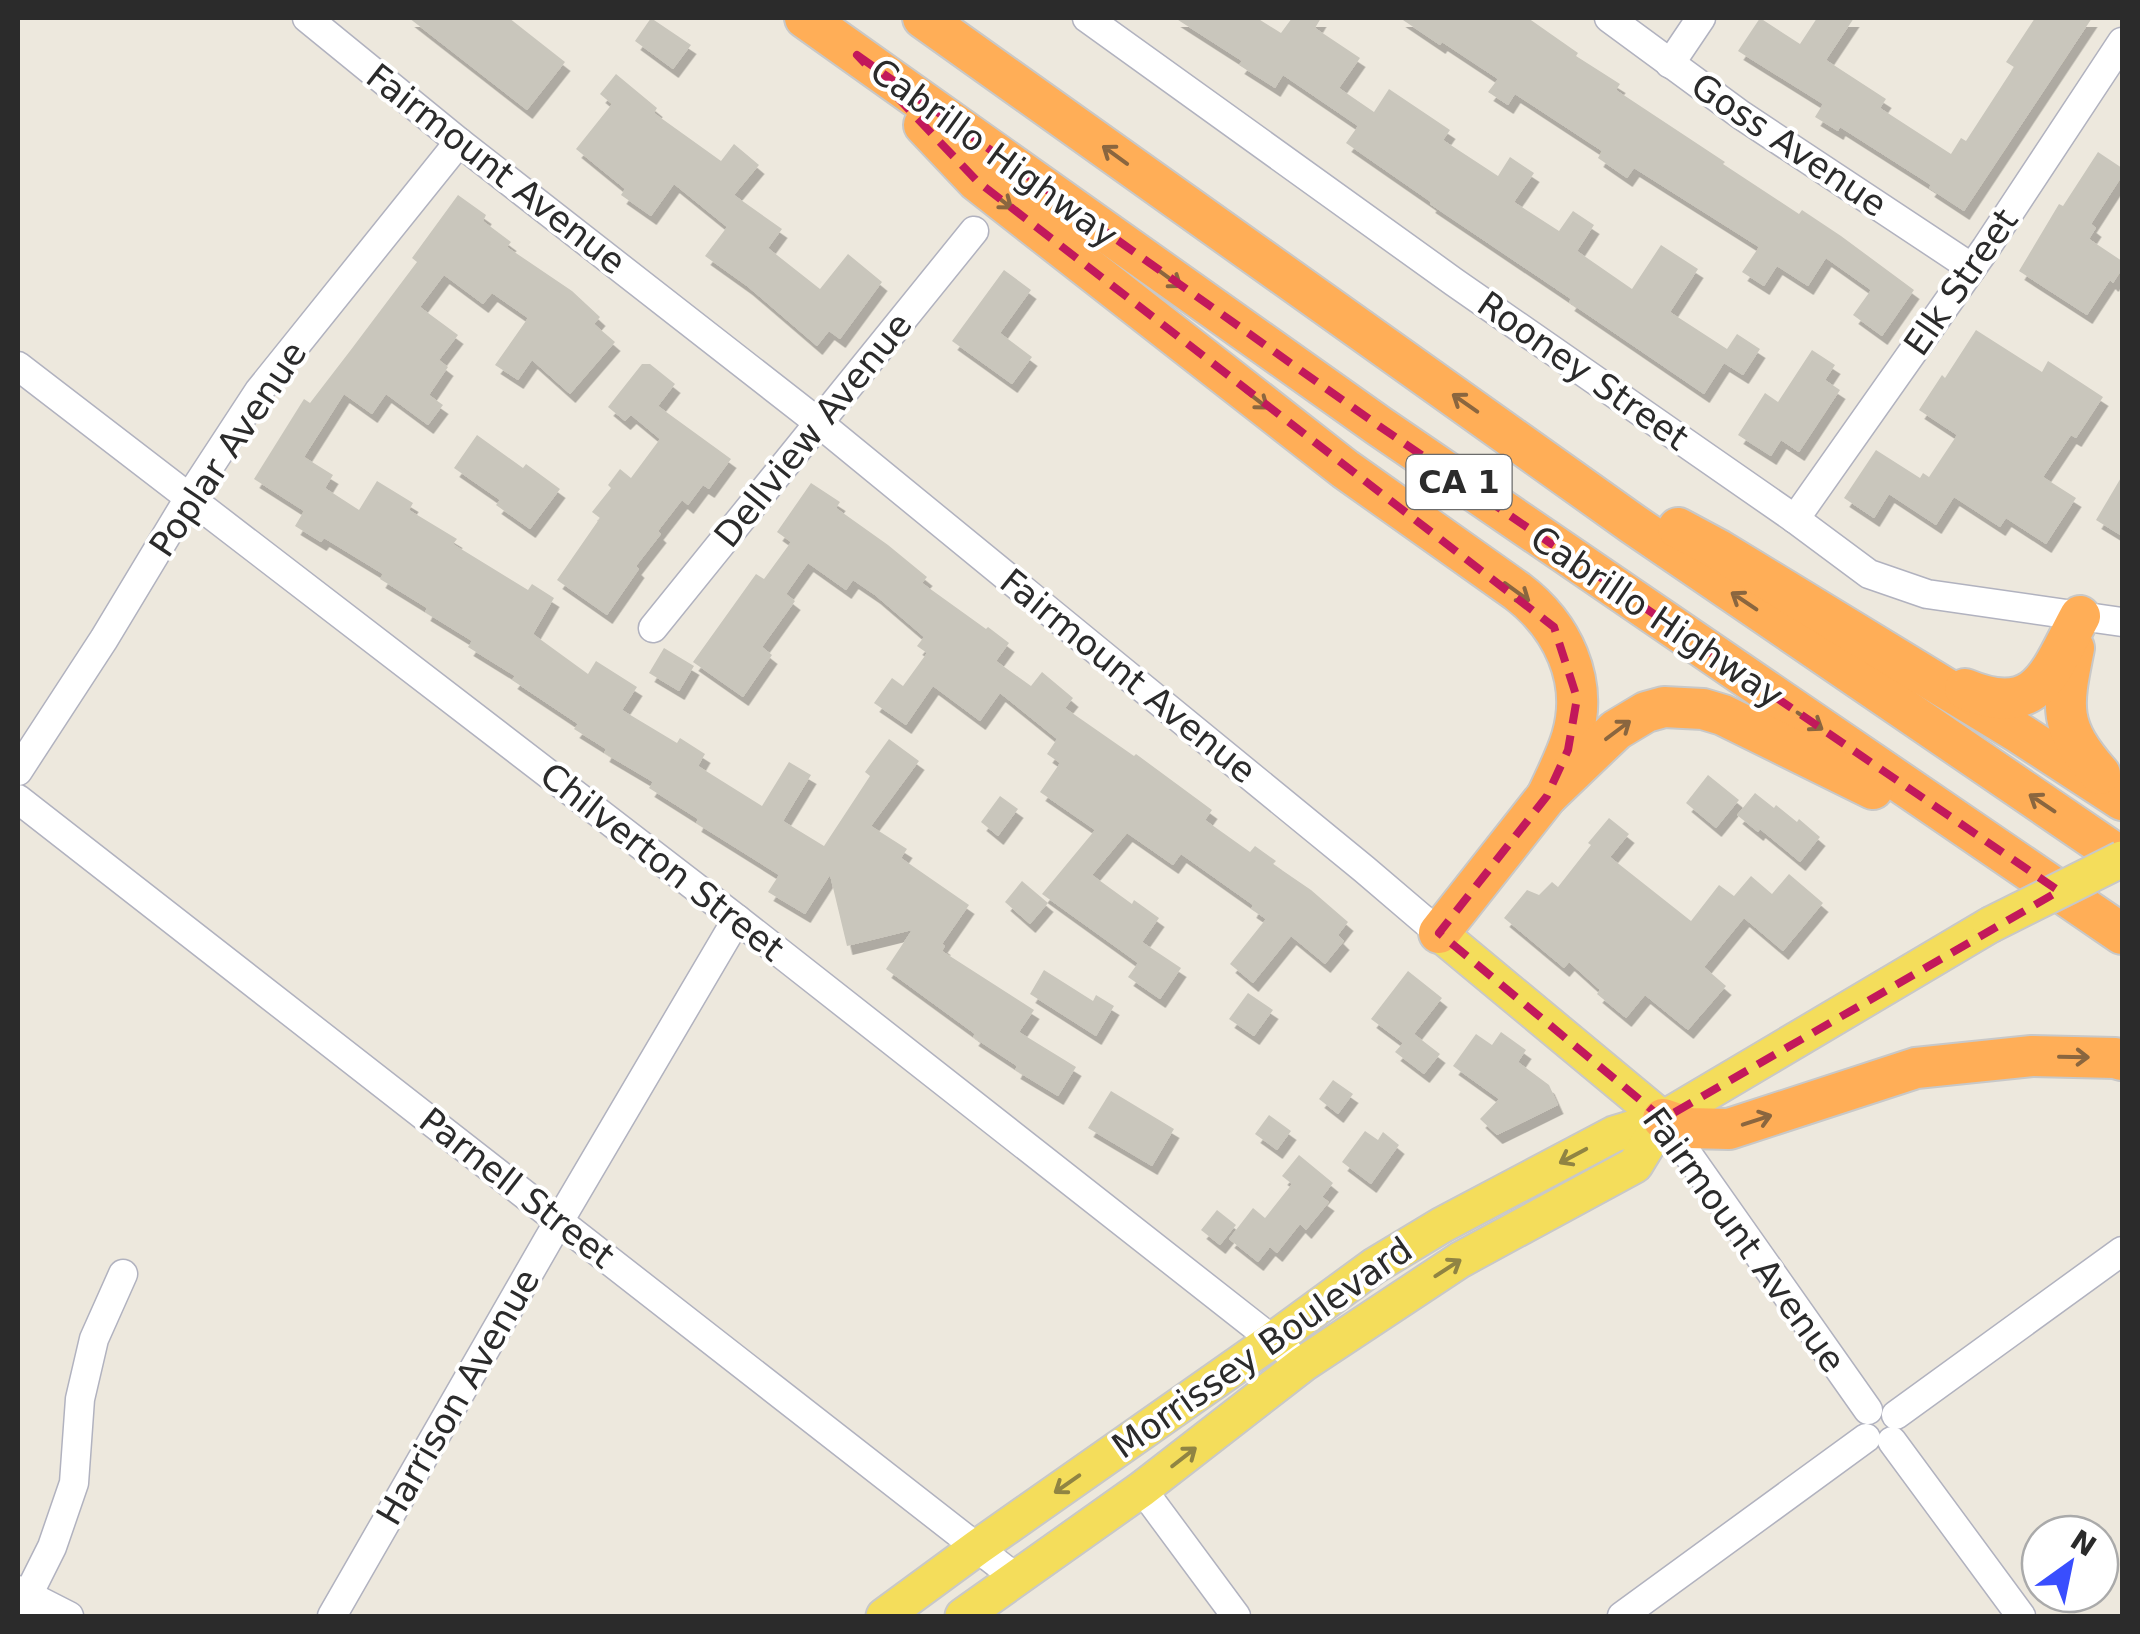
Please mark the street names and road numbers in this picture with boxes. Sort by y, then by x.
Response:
street label: Cabrillo Highway [863,50,1125,256]
street label: Fairmount Avenue [359,56,633,282]
street label: Goss Avenue [1684,65,1894,225]
street label: Elk Street [1896,201,2026,363]
street label: Rooney Street [1470,284,1696,458]
street label: Dellview Avenue [706,305,920,555]
street label: Poplar Avenue [141,334,315,564]
road number: CA 1 [1406,455,1512,509]
street label: Cabrillo Highway [1523,518,1791,716]
street label: Fairmount Avenue [992,561,1264,791]
street label: Chilverton Street [532,755,792,969]
street label: Parnell Street [412,1100,622,1276]
street label: Fairmount Avenue [1635,1100,1853,1380]
street label: Morrissey Boulevard [1105,1229,1419,1467]
street label: Harrison Avenue [369,1262,547,1532]

